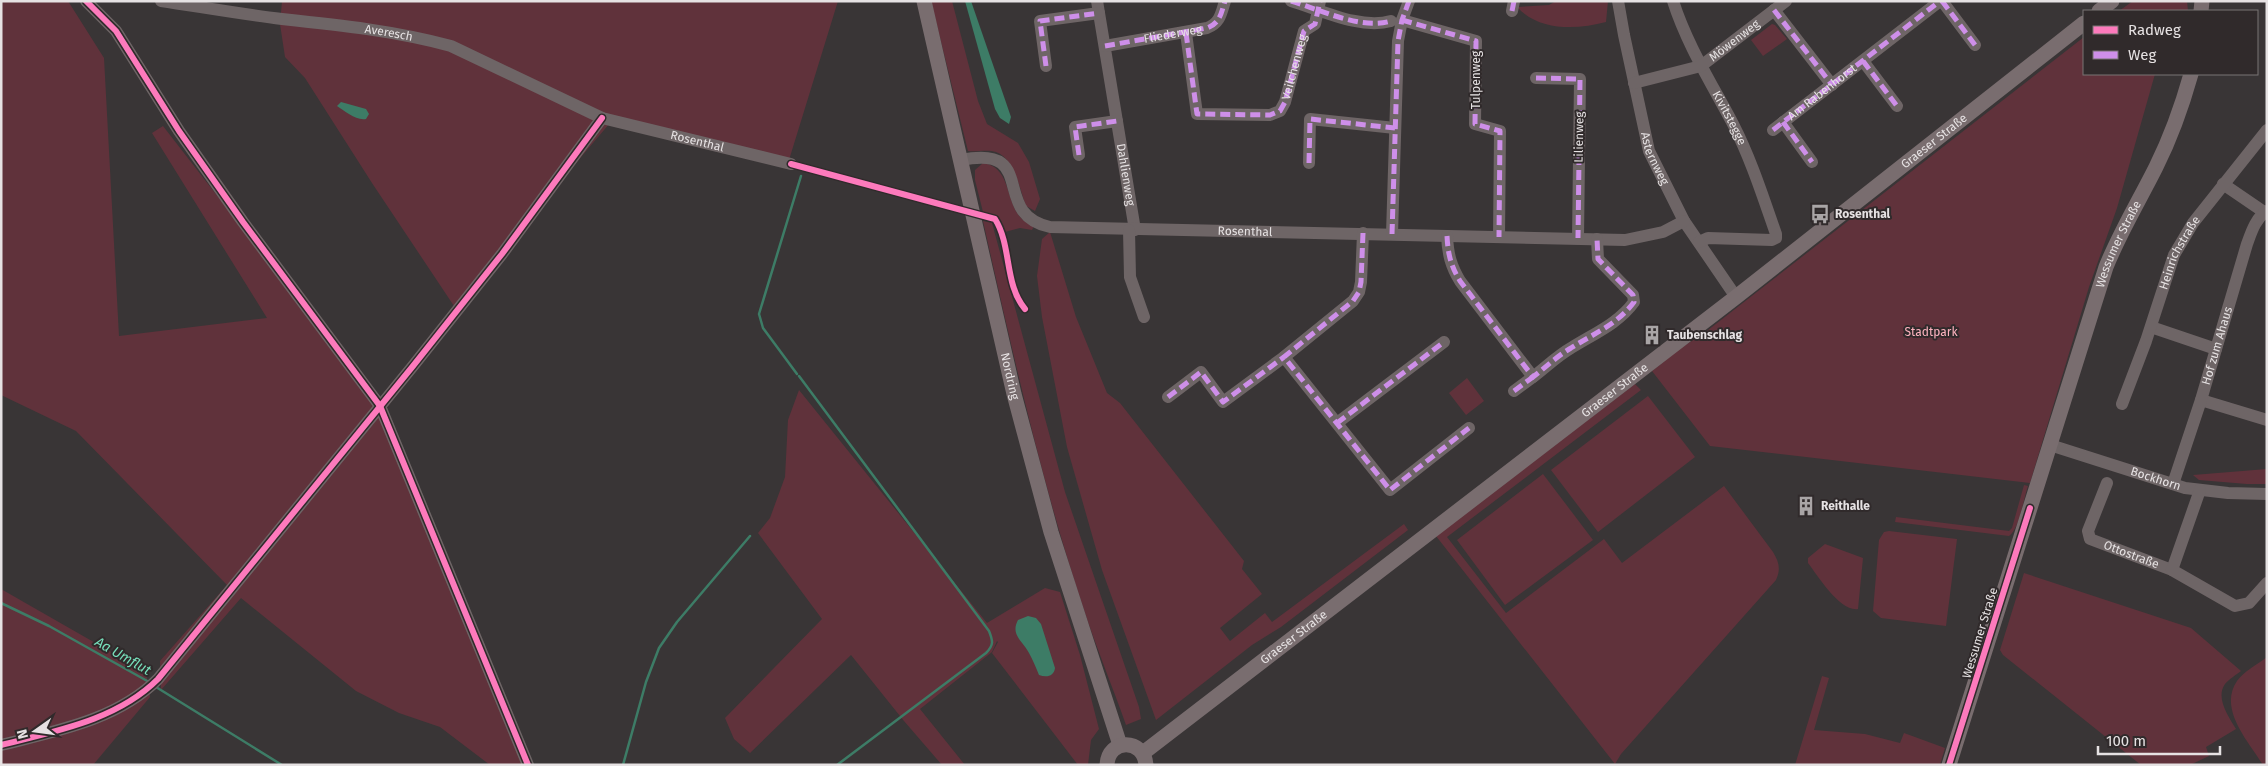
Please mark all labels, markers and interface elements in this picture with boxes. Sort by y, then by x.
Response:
legend [2083,10,2258,75]
street label: Möwenweg [1706,16,1763,64]
text: Radweg [2128,21,2181,39]
street label: Averesch [364,22,414,44]
street label: Fliederweg [1143,22,1204,46]
street label: Veilchenweg [1279,32,1310,101]
text: Weg [2128,46,2156,64]
street label: Tulpenweg [1469,50,1483,109]
street label: Am Rabenhorst [1785,61,1860,123]
street label: Kivitstegge [1709,88,1749,147]
street label: Lilienweg [1572,111,1586,163]
street label: Graeser Straße [1898,111,1970,171]
street label: Rosenthal [669,128,726,155]
street label: Asternweg [1638,131,1672,188]
street label: Dahlienweg [1114,142,1138,208]
street label: Wessumer Straße [2093,198,2144,289]
bus stop icon: Rosenthal [1809,203,1831,225]
place label: Rosenthal [1835,207,1891,221]
street label: Heinrichstraße [2156,213,2203,291]
street label: Rosenthal [1218,224,1273,239]
street label: Hof zum Ahaus [2199,305,2235,387]
building icon: Taubenschlag [1641,324,1663,346]
park label: Stadtpark [1904,325,1958,339]
place label: Taubenschlag [1667,328,1742,342]
street label: Nordring [998,351,1022,402]
street label: Graeser Straße [1579,360,1651,420]
street label: Bockhorn [2129,464,2183,493]
building icon: Reithalle [1795,495,1817,517]
place label: Reithalle [1821,499,1870,513]
street label: Ottostraße [2102,538,2161,571]
street label: Wessumer Straße [1960,586,2000,680]
street label: Graeser Straße [1258,607,1330,667]
water label: Aa Umflut [91,633,154,679]
north arrow [10,706,60,756]
scale bar [2098,724,2220,756]
text: N [13,727,32,741]
text: 100 m [2106,732,2146,750]

